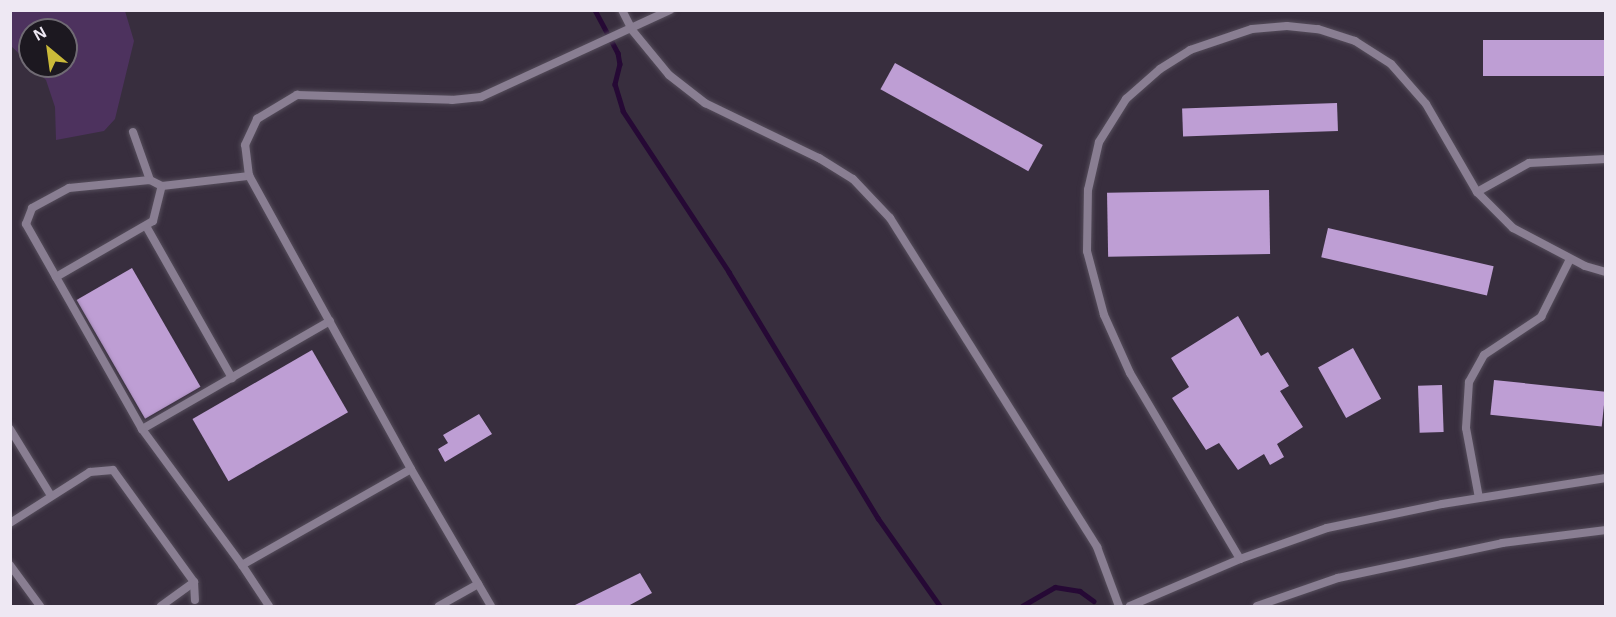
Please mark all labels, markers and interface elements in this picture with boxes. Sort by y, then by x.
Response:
north arrow [18,18,78,78]
text: N [31,23,49,44]

